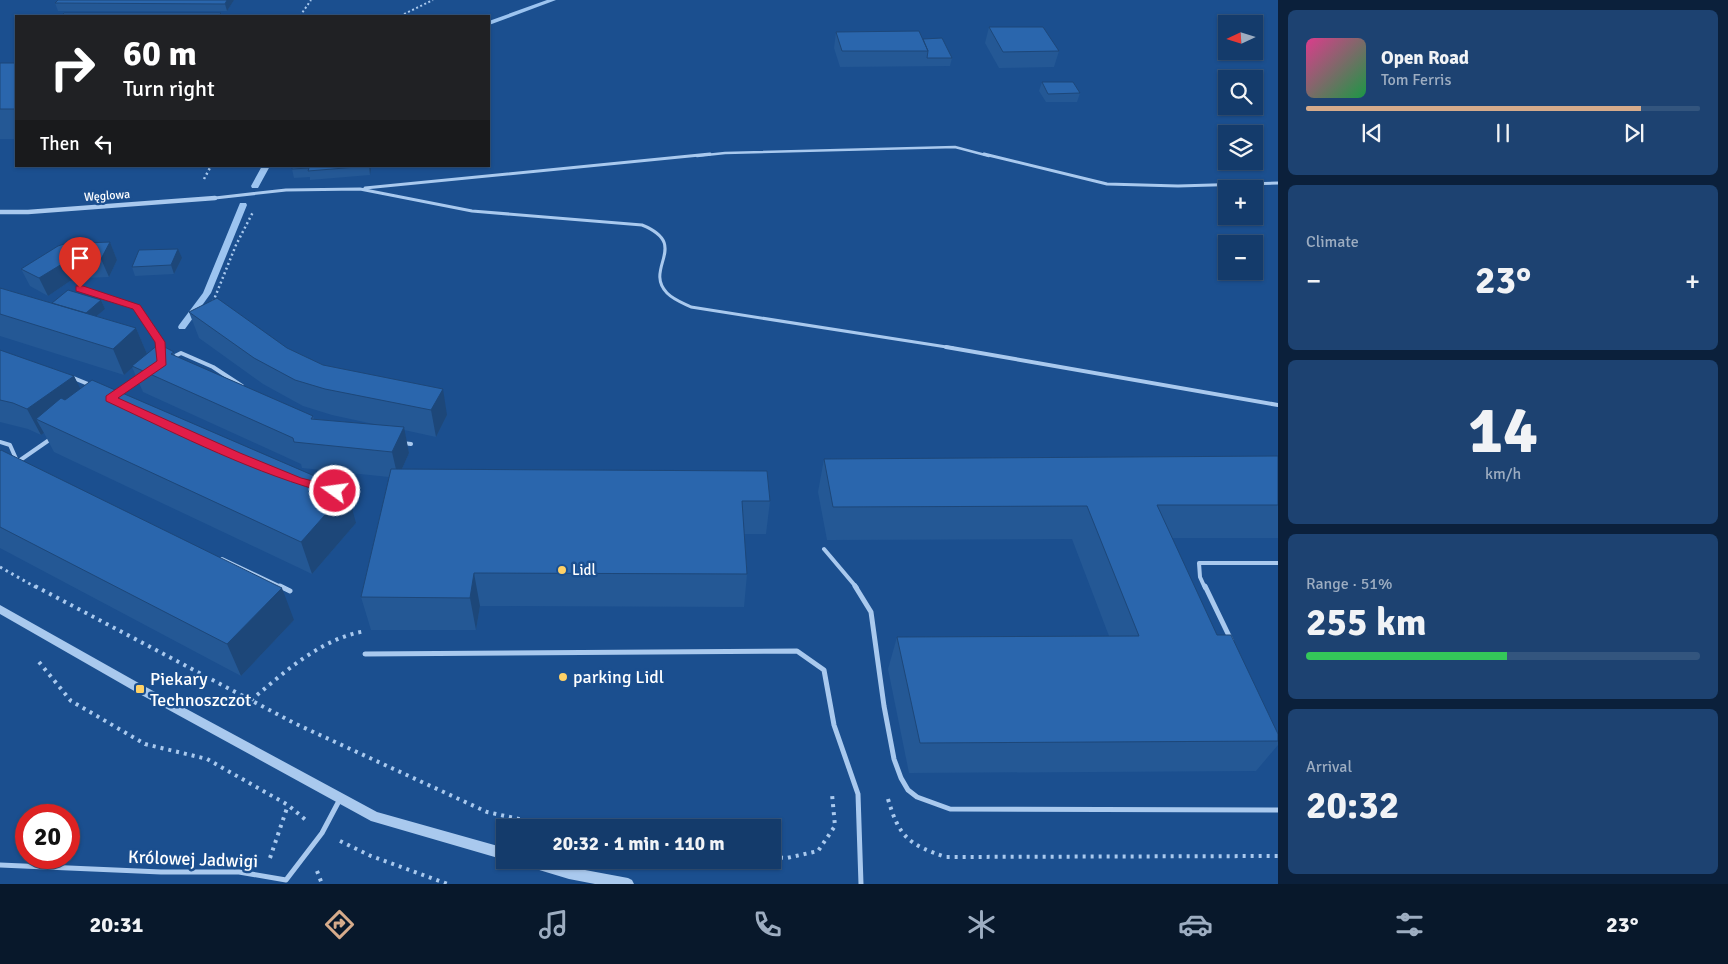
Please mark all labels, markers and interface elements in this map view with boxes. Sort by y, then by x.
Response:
north arrow [1218,15,1262,60]
map controls [1218,15,1263,280]
text: 60 m [123,32,197,75]
icon: right [40,35,105,100]
text: Open Road [1381,46,1469,70]
button: search [1218,70,1263,115]
text: Tom Ferris [1381,70,1451,90]
text: Turn right [123,75,215,102]
icon: previous [1358,119,1386,147]
icon: pause [1489,119,1517,147]
icon: next [1620,119,1648,147]
button: layers [1218,125,1263,170]
icon: left [90,130,118,158]
text: Then [40,132,80,156]
button: + [1218,180,1263,225]
street label: Węglowa [83,187,131,205]
text: Climate [1306,232,1359,252]
button: − [1218,235,1263,280]
pin [59,237,101,288]
icon: arrive [66,244,94,272]
text: 23° [1475,257,1531,304]
text: − [1306,264,1321,298]
text: + [1685,264,1700,298]
text: 14 [1468,391,1538,471]
position arrow [308,464,360,516]
text: km/h [1485,464,1521,484]
place label: Lidl [572,561,596,579]
marker: Lidl [556,564,568,576]
text: Range · 51% [1306,574,1392,594]
text: 255 km [1306,599,1427,646]
place label: parking Lidl [573,666,664,688]
place label: Piekary Technoszczot [150,668,251,711]
marker: parking Lidl [557,671,569,683]
marker: Piekary Technoszczot [134,683,146,695]
text: Arrival [1306,757,1352,777]
text: 20:32 [1306,782,1399,829]
speed limit sign: 20 [15,804,80,869]
text: 20:32 · 1 min · 110 m [552,832,725,856]
street label: Królowej Jadwigi [128,846,258,872]
icon: directions [322,907,357,942]
icon: music [536,907,571,942]
icon: phone [750,907,785,942]
icon: climate [964,907,999,942]
icon: car [1178,907,1213,942]
icon: filters [1392,907,1427,942]
text: 20:31 [89,911,143,938]
text: 23° [1606,911,1638,938]

